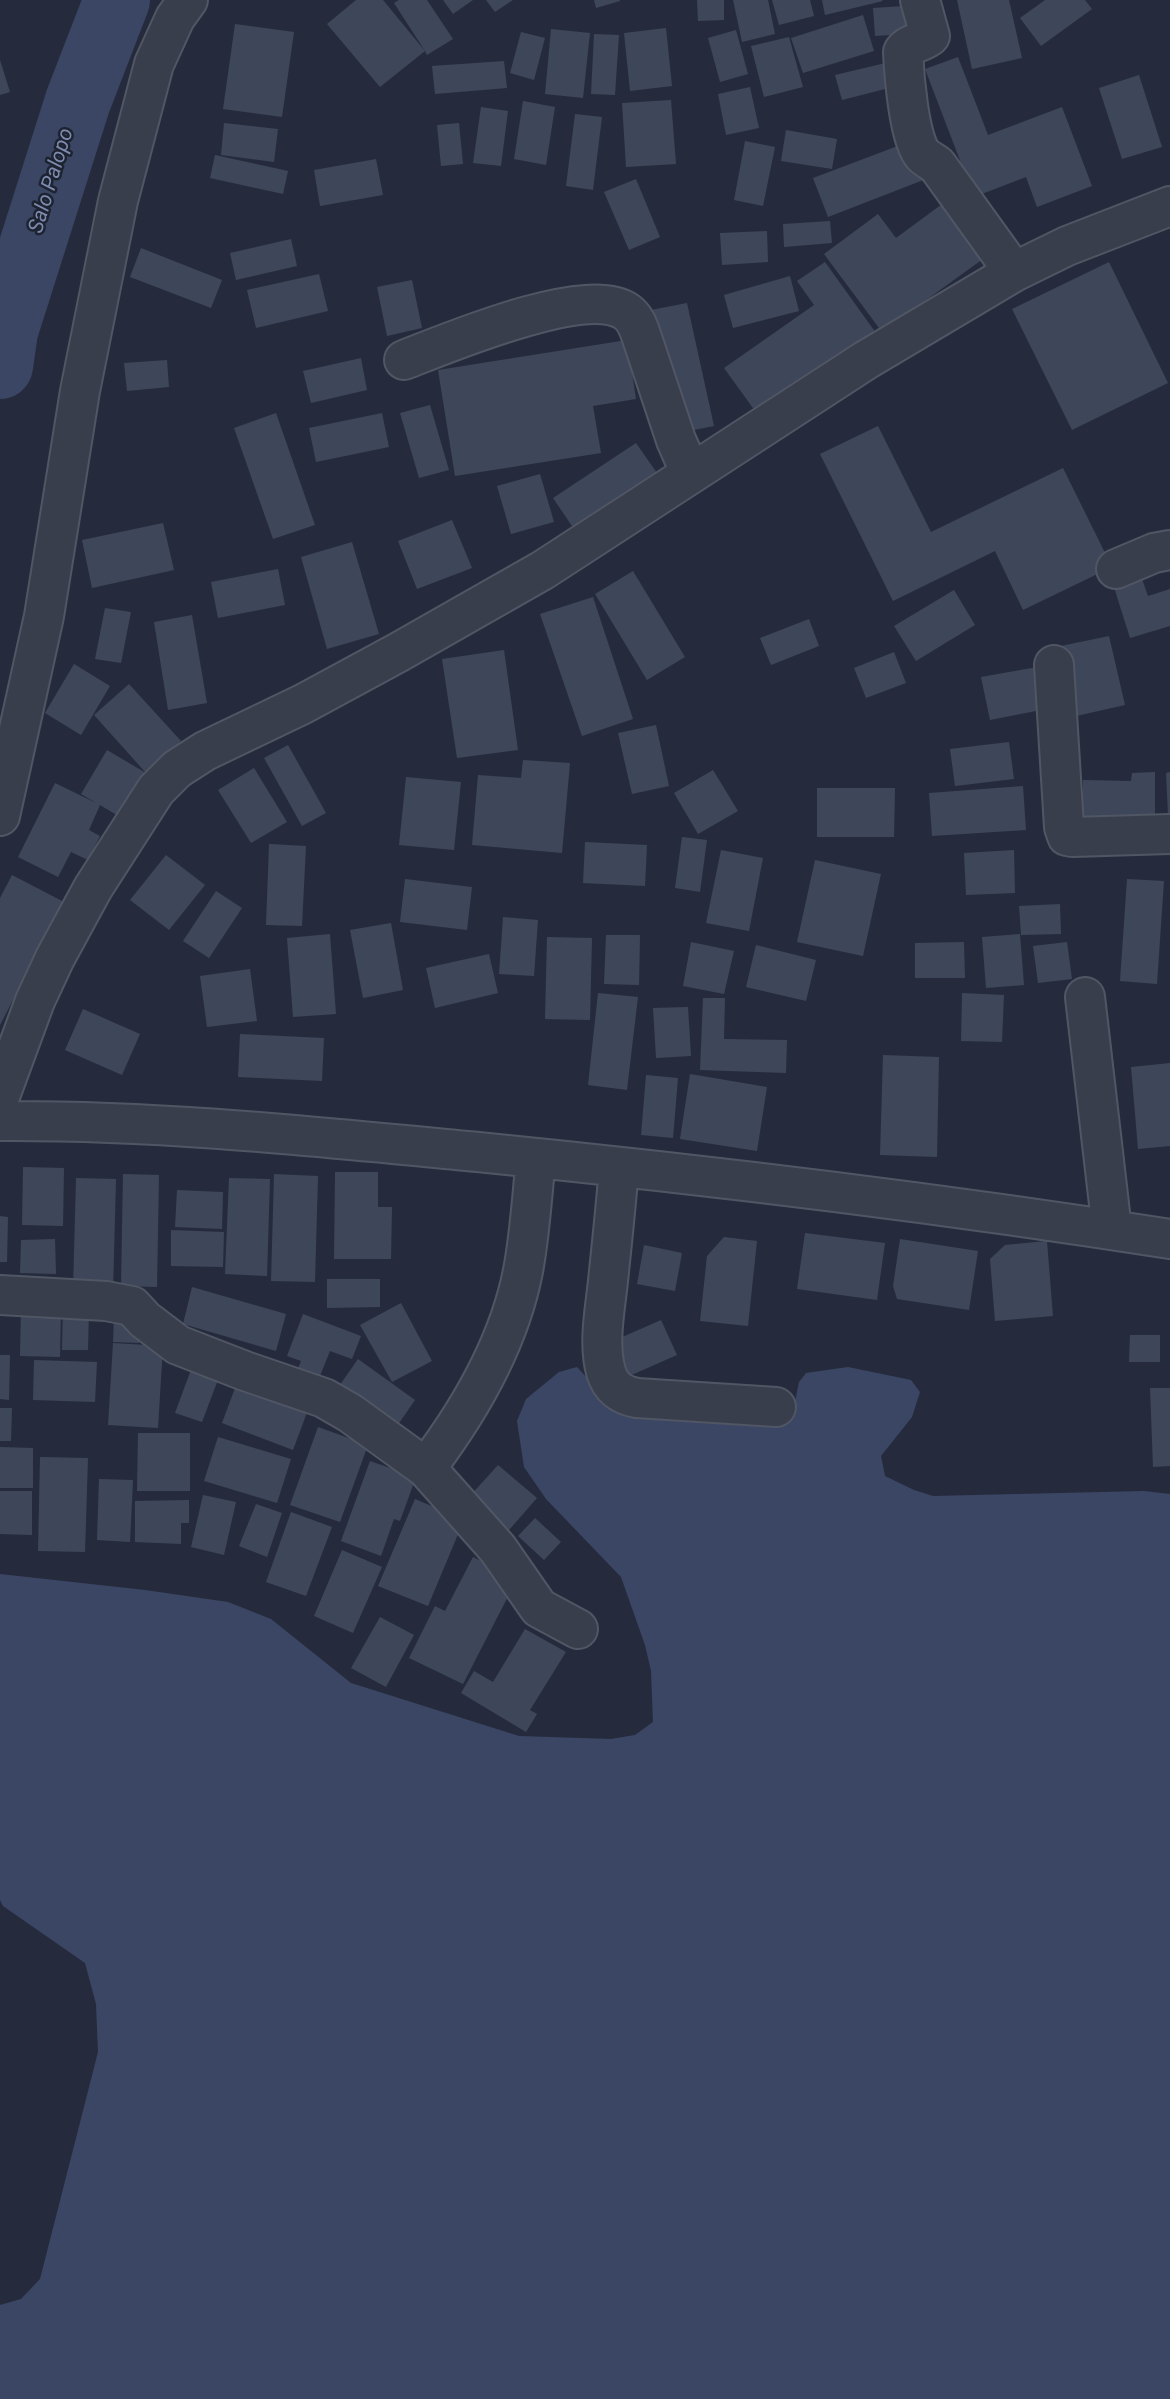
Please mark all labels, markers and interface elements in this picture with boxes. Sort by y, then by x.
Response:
water label: Salo Palopo [24,126,80,236]

